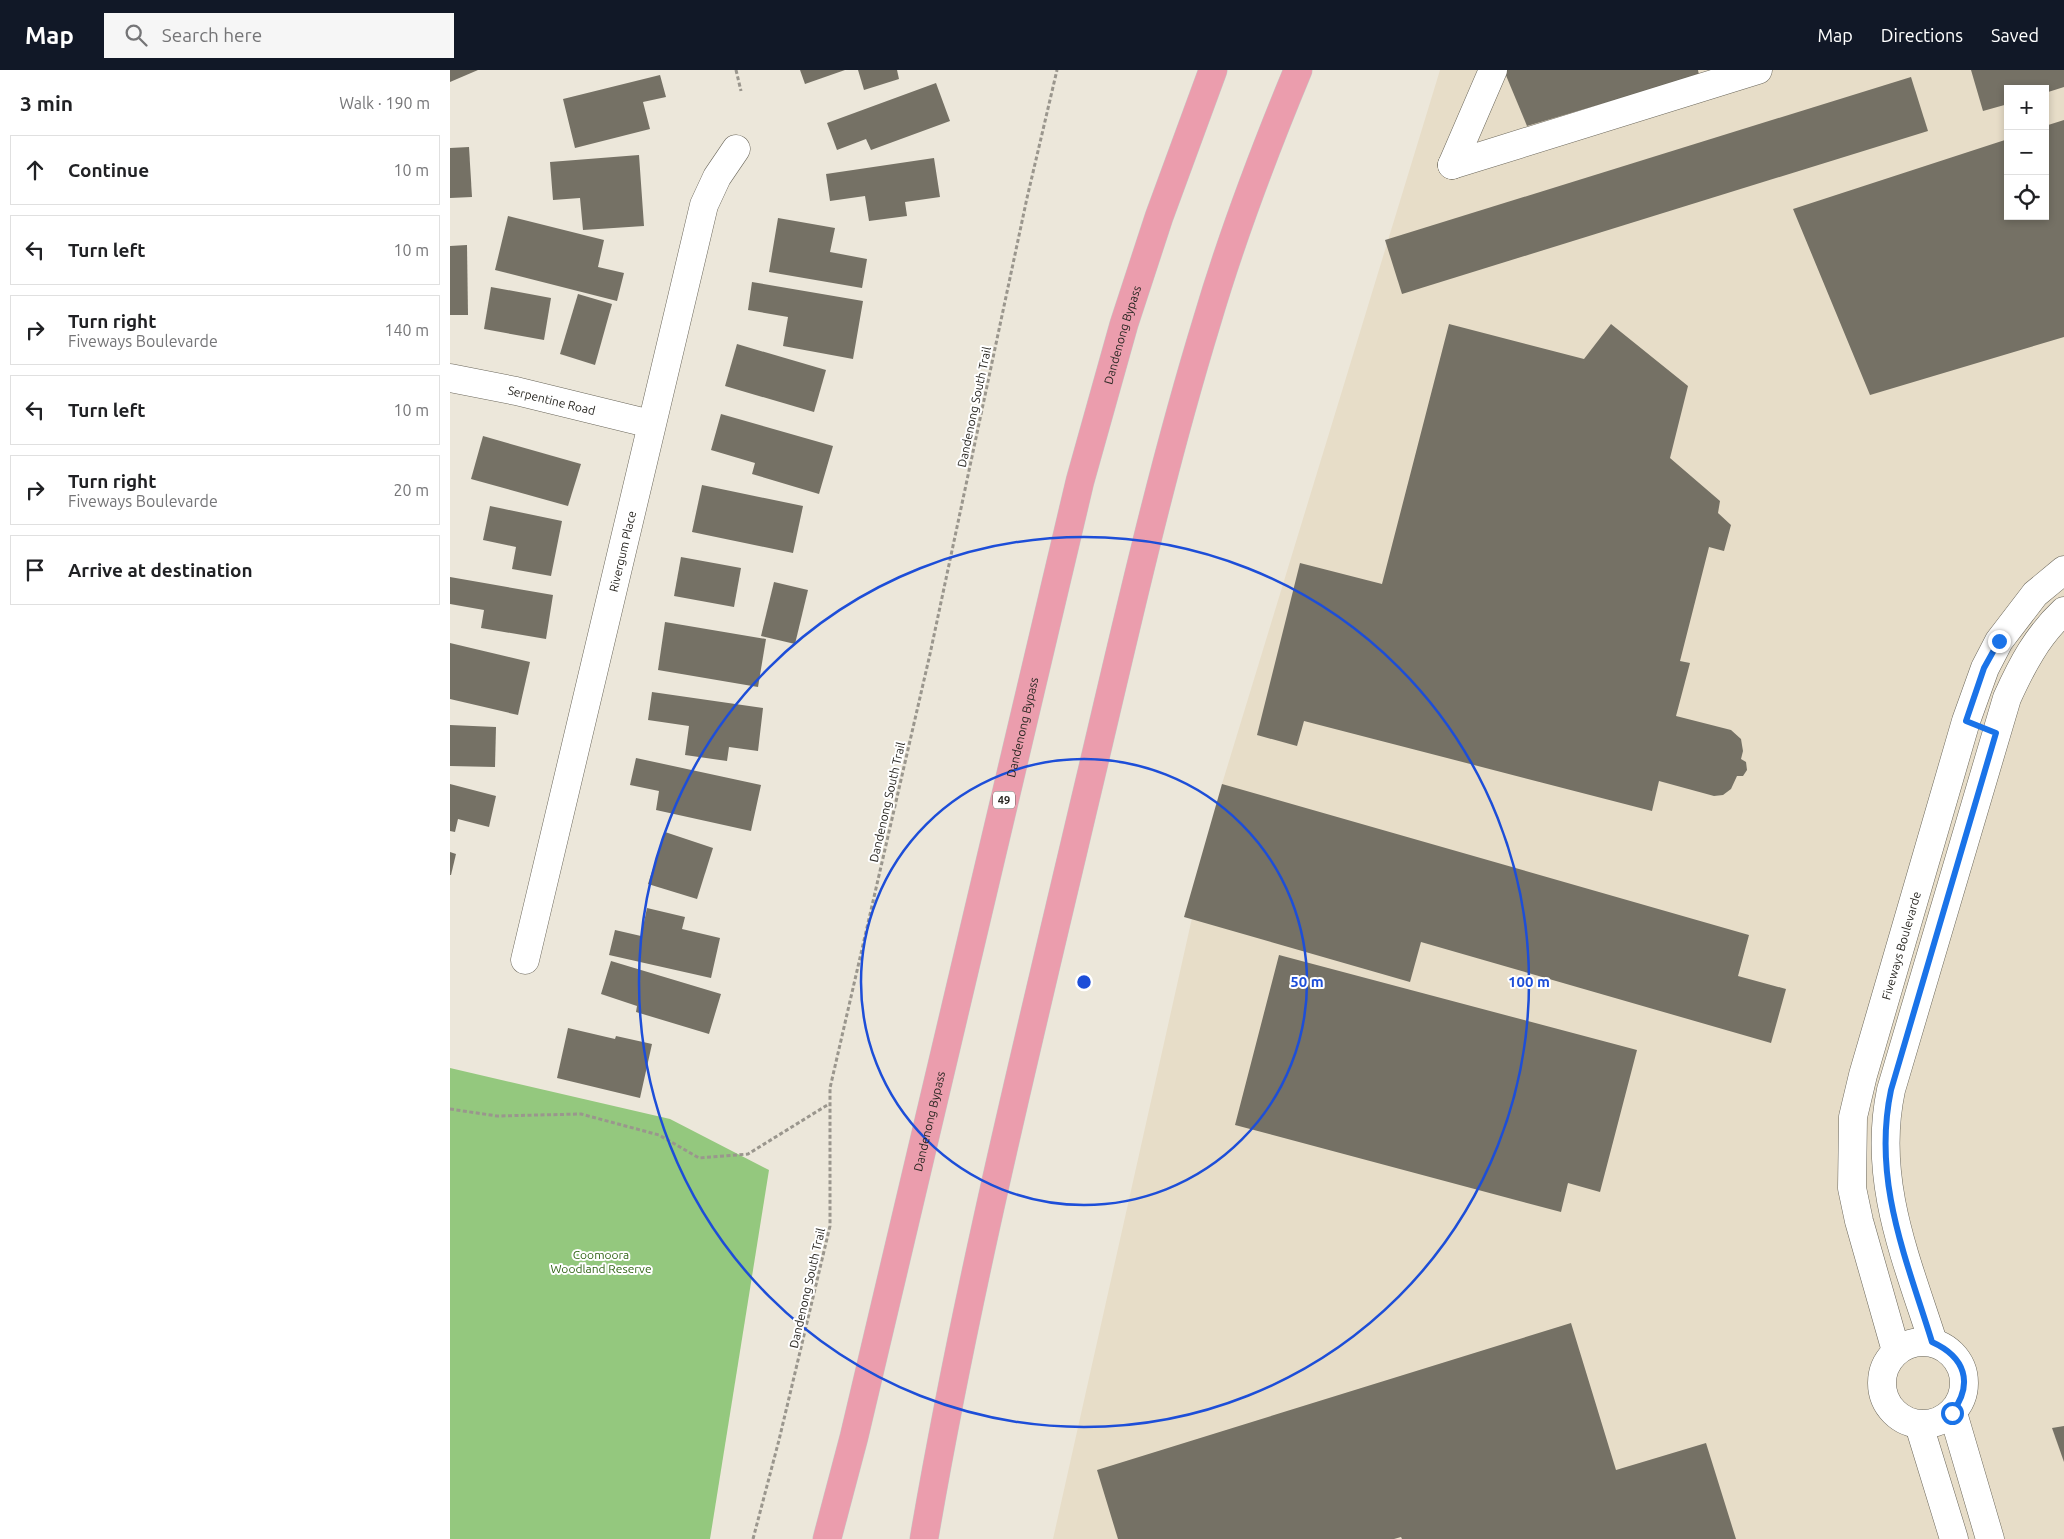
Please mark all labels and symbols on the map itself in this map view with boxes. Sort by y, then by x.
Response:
street label: Dandenong Bypass [1101,284,1143,386]
street label: Dandenong South Trail [955,345,993,469]
street label: Serpentine Road [507,383,597,417]
street label: Rivergum Place [606,509,638,593]
route end [1988,630,2011,653]
street label: Dandenong Bypass [1004,676,1040,779]
street label: Dandenong South Trail [867,741,907,863]
road number: 49 [993,792,1015,808]
street label: Fiveways Boulevarde [1879,890,1923,1001]
centre of rings [1075,973,1093,991]
text: 50 m [1290,973,1324,990]
text: 100 m [1508,973,1550,990]
street label: Dandenong Bypass [911,1070,947,1173]
street label: Dandenong South Trail [787,1227,827,1349]
park label: Coomoora Woodland Reserve [550,1248,652,1275]
route start [1941,1402,1964,1425]

